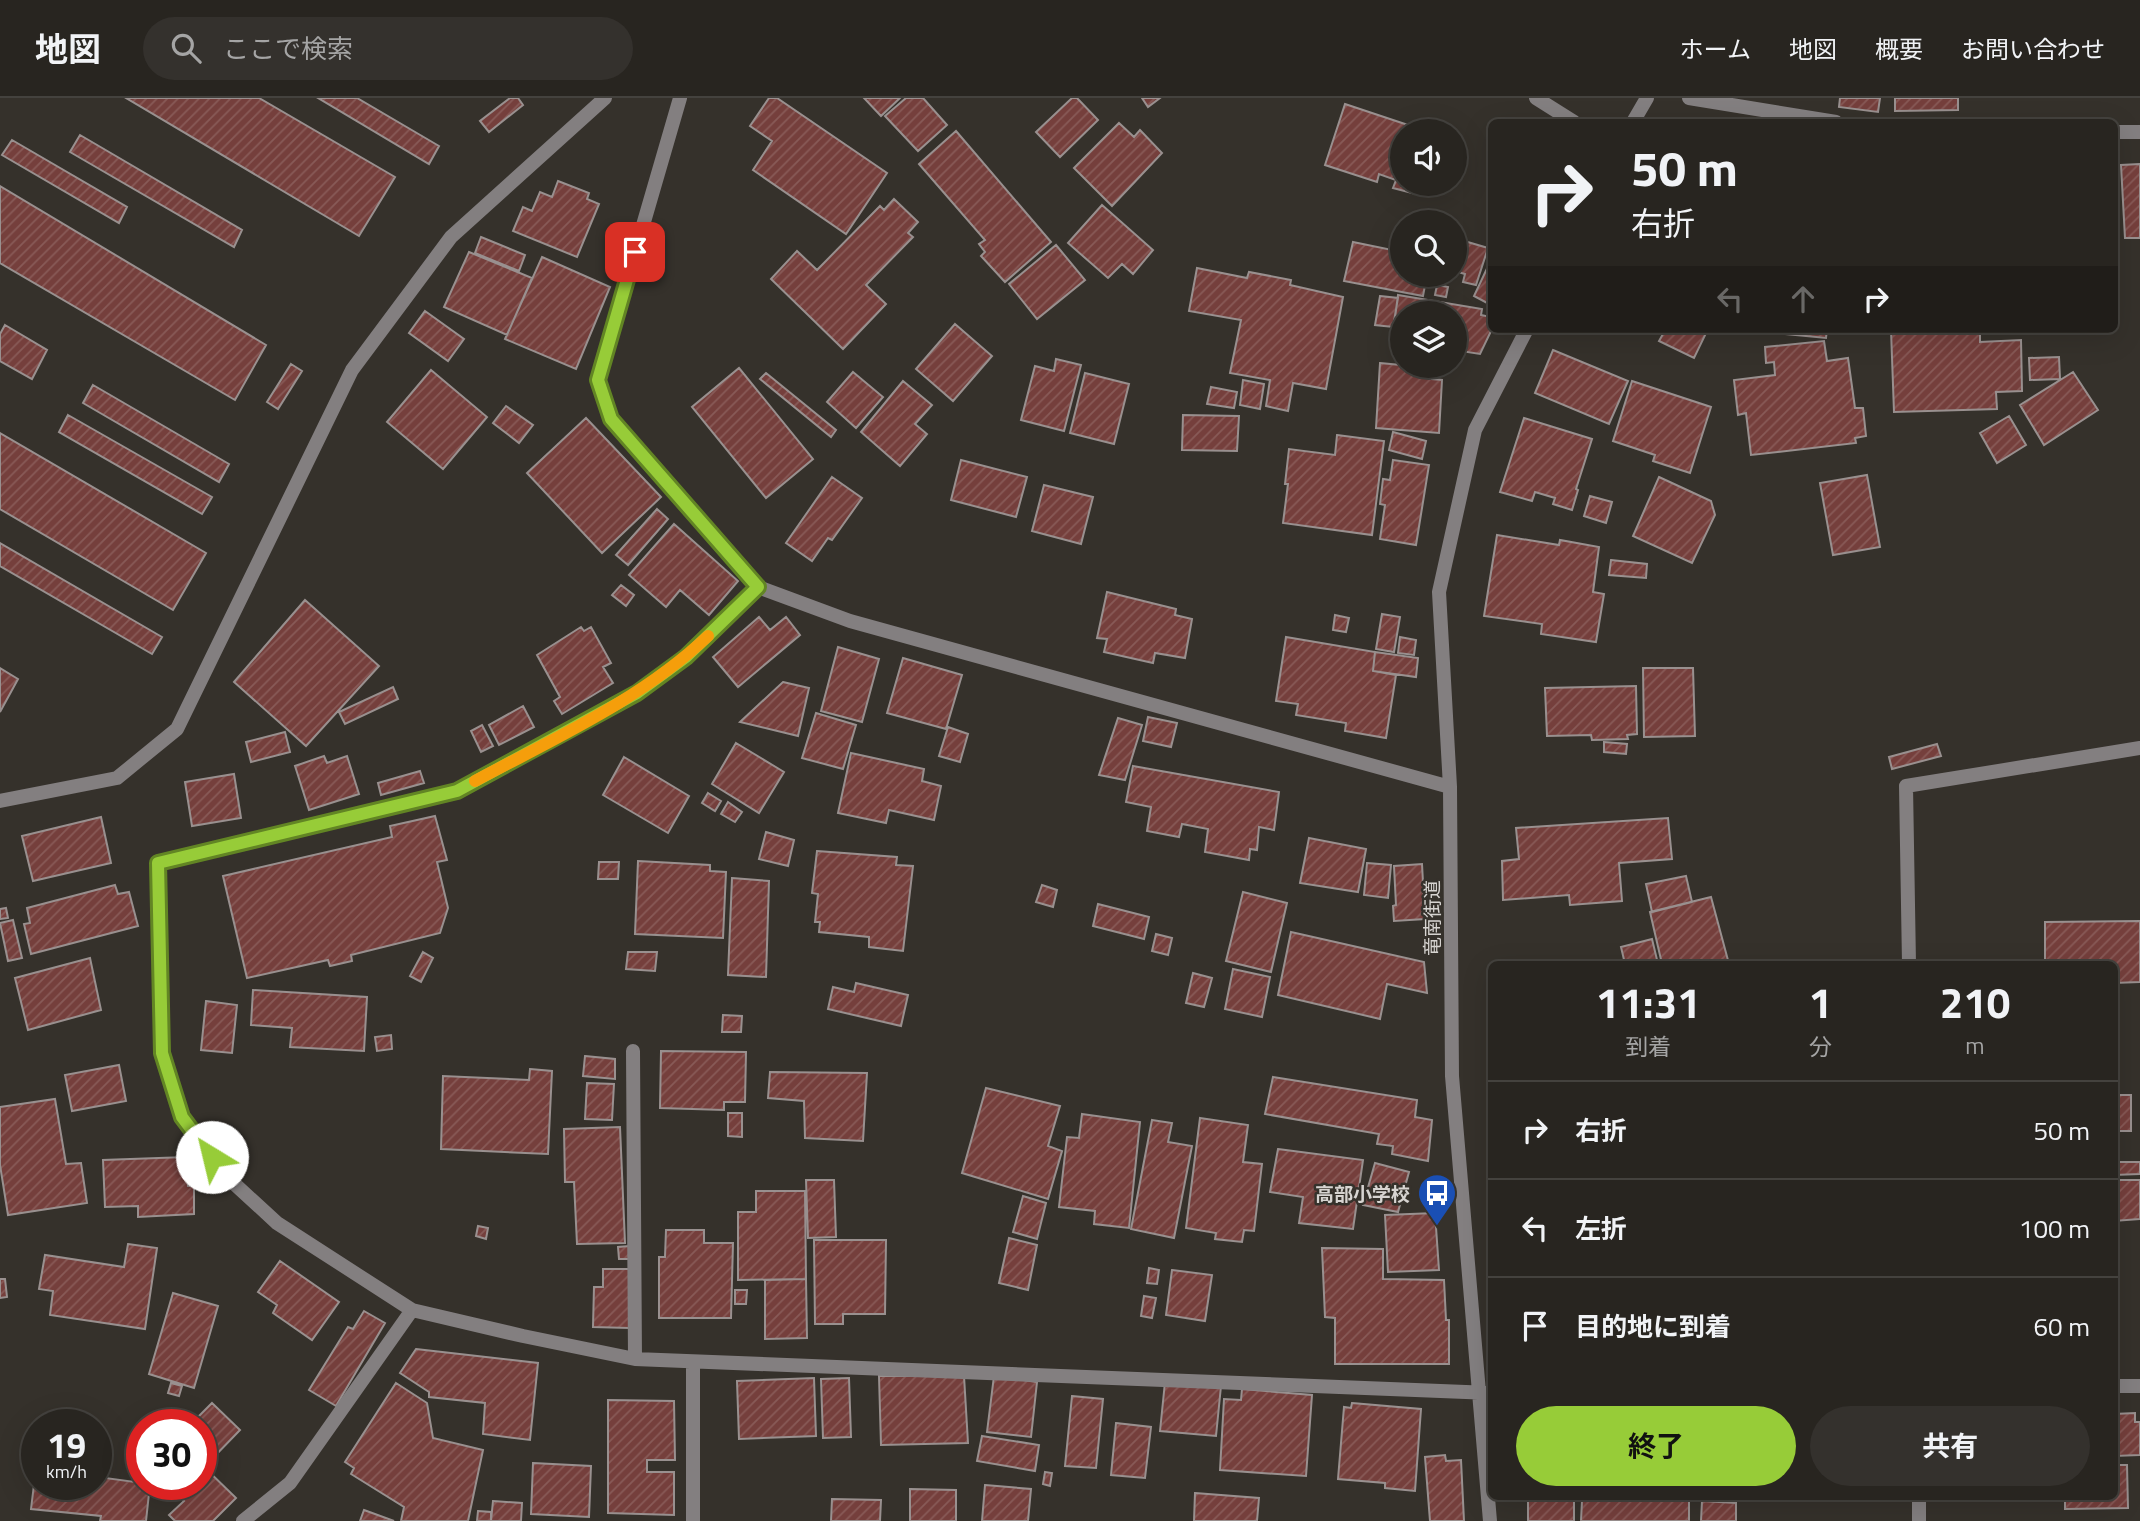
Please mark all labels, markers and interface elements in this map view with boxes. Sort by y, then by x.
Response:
search box [143,17,633,80]
text: 地図 [35,24,101,74]
icon: search [167,29,205,67]
text: ここで検索 [223,29,353,68]
text: ホーム [1680,31,1751,67]
text: 地図 [1789,31,1837,67]
text: 概要 [1875,31,1923,67]
text: お問い合わせ [1961,31,2105,67]
map controls [1390,119,1467,378]
button: sound [1390,119,1467,196]
text: 50 m [1631,130,1738,205]
icon: right [1516,147,1607,238]
text: 右折 [1631,199,1695,247]
button: search [1390,210,1467,287]
pin [605,222,665,282]
icon: arrive [616,233,654,271]
icon: left [1711,280,1749,318]
icon: ahead [1784,280,1822,318]
icon: right [1857,280,1895,318]
button: layers [1390,301,1467,378]
street label: 竜南街道 [1417,880,1446,956]
text: 11:31 [1596,970,1701,1034]
text: 1 [1808,970,1832,1034]
text: 210 [1940,970,2010,1034]
text: m [1965,1028,1985,1063]
text: 到着 [1625,1029,1671,1064]
text: 分 [1809,1029,1832,1064]
icon: right [1516,1111,1554,1149]
text: 右折 [1575,1111,1627,1150]
text: 50 m [2033,1111,2090,1150]
position arrow [175,1120,249,1194]
bus stop icon: 高部小学校 [1416,1172,1458,1227]
place label: 高部小学校 [1315,1179,1410,1208]
icon: left [1516,1209,1554,1247]
text: 左折 [1575,1209,1627,1248]
text: 100 m [2019,1209,2090,1248]
icon: arrive [1516,1307,1554,1345]
text: 目的地に到着 [1575,1307,1731,1346]
text: 60 m [2033,1307,2090,1346]
button: 終了 [1516,1406,1796,1486]
button: 共有 [1810,1406,2090,1486]
speed limit sign: 30 [126,1409,217,1500]
text: 19 [47,1418,86,1472]
text: km/h [46,1458,87,1485]

